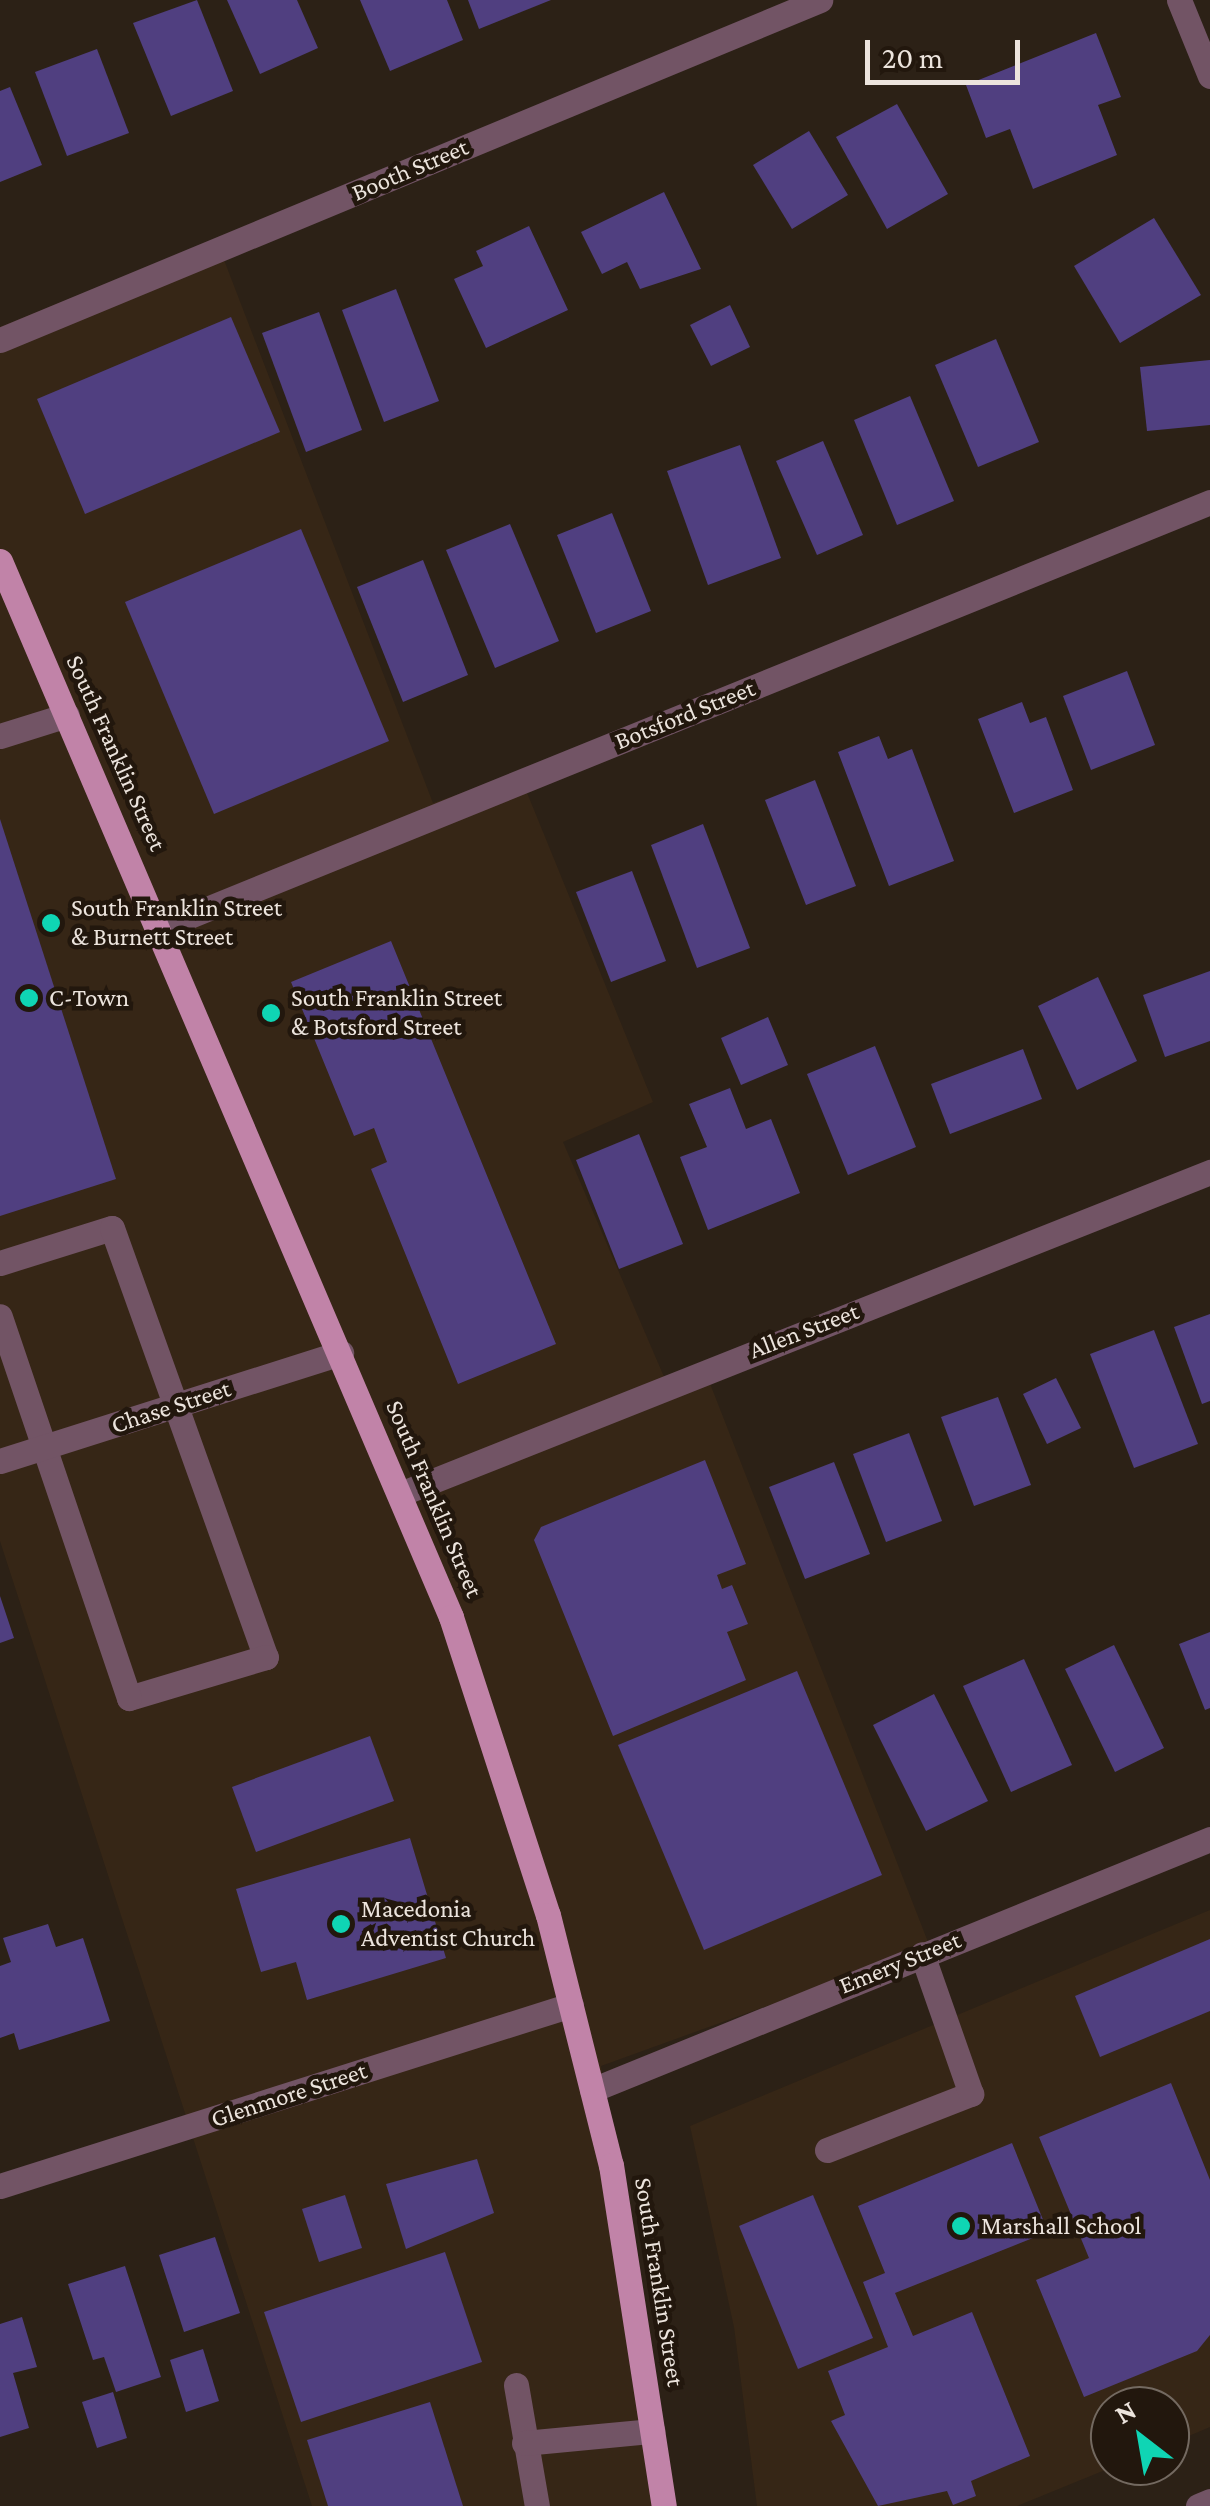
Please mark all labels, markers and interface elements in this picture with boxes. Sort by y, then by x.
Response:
scale bar [870,20,1025,82]
text: 20 m [882,41,943,74]
street label: Booth Street [347,132,473,208]
street label: South Franklin Street [59,650,173,856]
street label: Botsford Street [611,673,759,757]
place label: South Franklin Street & Burnett Street [71,894,282,953]
marker: South Franklin Street & Burnett Street [40,912,62,934]
place label: C-Town [49,983,129,1013]
place label: South Franklin Street & Botsford Street [291,984,502,1043]
marker: C-Town [18,987,40,1009]
marker: South Franklin Street & Botsford Street [260,1002,282,1024]
street label: Allen Street [745,1296,863,1366]
street label: Chase Street [107,1374,235,1440]
street label: South Franklin Street [379,1396,489,1602]
place label: Macedonia Adventist Church [361,1895,535,1954]
marker: Macedonia Adventist Church [330,1913,352,1935]
street label: Emery Street [835,1925,965,2001]
street label: Glenmore Street [207,2056,371,2134]
street label: South Franklin Street [628,2175,690,2389]
place label: Marshall School [981,2211,1141,2241]
marker: Marshall School [950,2215,972,2237]
north arrow [1090,2386,1190,2486]
text: N [1109,2393,1141,2430]

